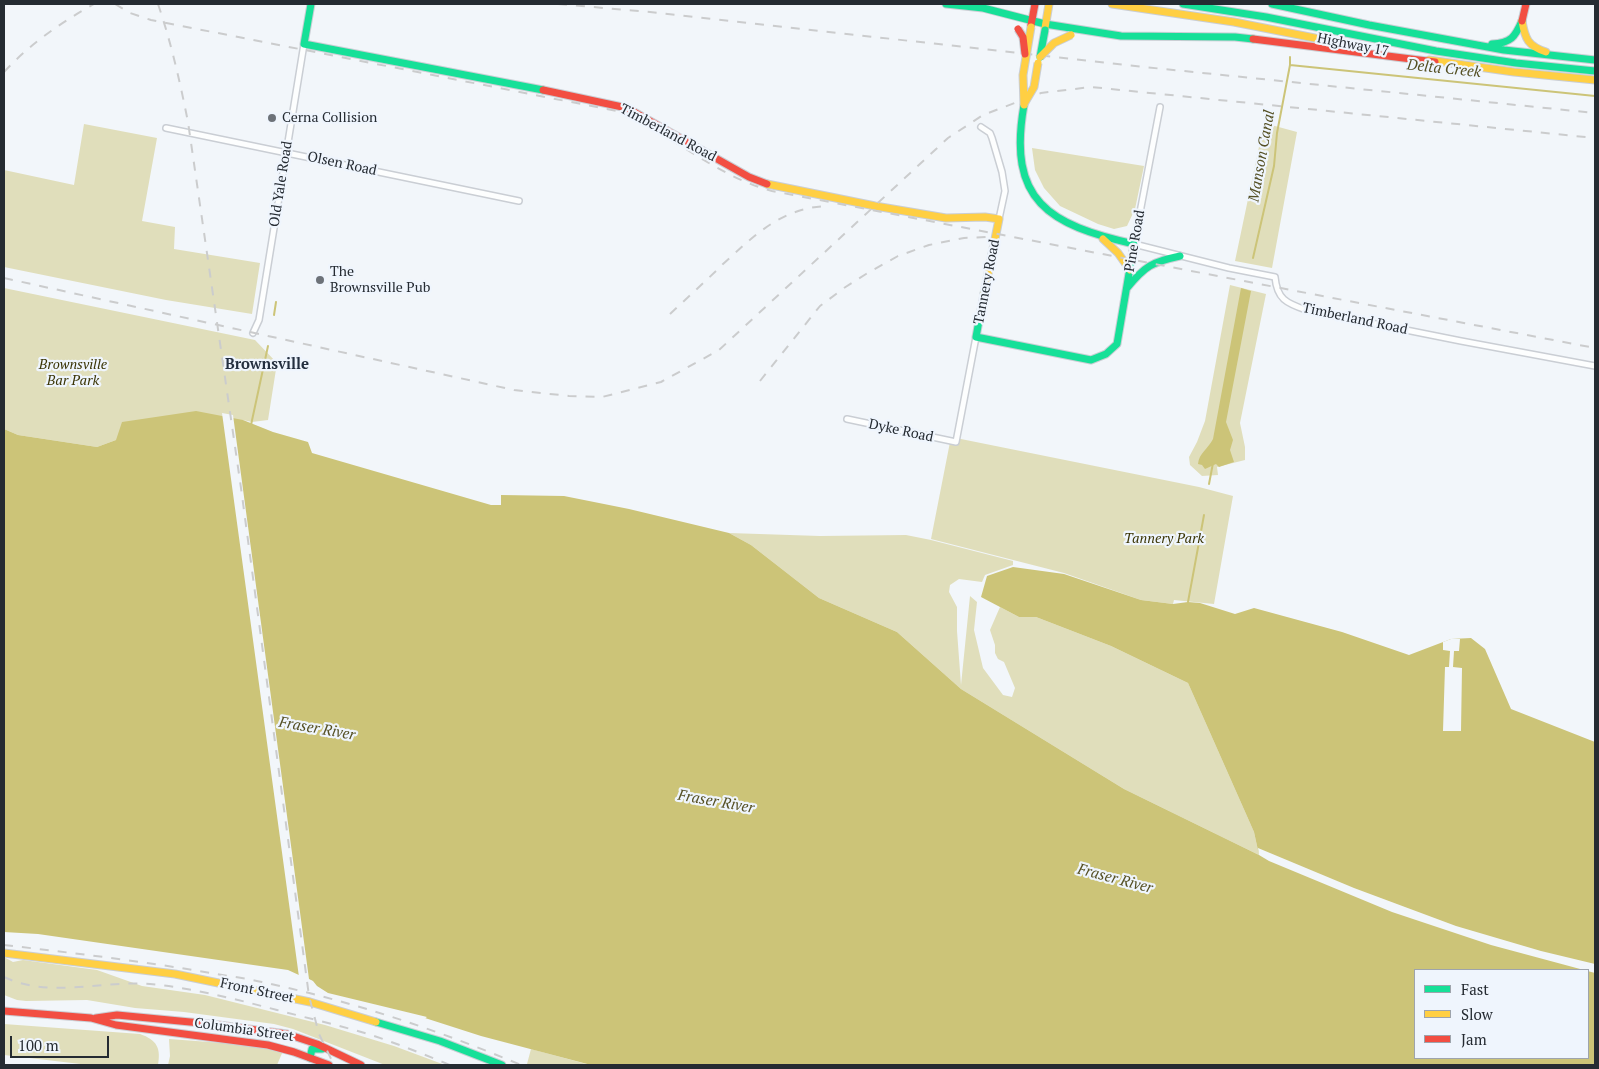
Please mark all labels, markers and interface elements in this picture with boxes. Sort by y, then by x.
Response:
street label: Highway 17 [1316,30,1390,60]
water label: Delta Creek [1406,56,1482,82]
street label: Timberland Road [617,100,719,166]
water label: Manson Canal [1245,109,1279,203]
place label: Cerna Collision [282,110,377,126]
marker: Cerna Collision [266,112,278,124]
street label: Old Yale Road [266,140,296,228]
street label: Olsen Road [306,148,378,180]
street label: Pine Road [1121,209,1149,273]
street label: Tannery Road [971,238,1003,326]
place label: The Brownsville Pub [330,264,430,296]
marker: The Brownsville Pub [314,274,326,286]
street label: Timberland Road [1301,300,1409,338]
district label: Brownsville [225,356,309,374]
park label: Brownsville Bar Park [39,357,107,390]
street label: Dyke Road [867,416,935,446]
park label: Tannery Park [1124,531,1204,547]
water label: Fraser River [278,713,356,745]
water label: Fraser River [677,786,755,818]
water label: Fraser River [1075,860,1155,898]
legend [1414,969,1589,1059]
street label: Front Street [219,975,295,1007]
text: Fast [1461,979,1489,999]
text: Slow [1461,1004,1493,1024]
street label: Columbia Street [193,1015,295,1045]
scale bar [12,1026,111,1058]
text: Jam [1461,1029,1487,1049]
text: 100 m [18,1035,59,1055]

